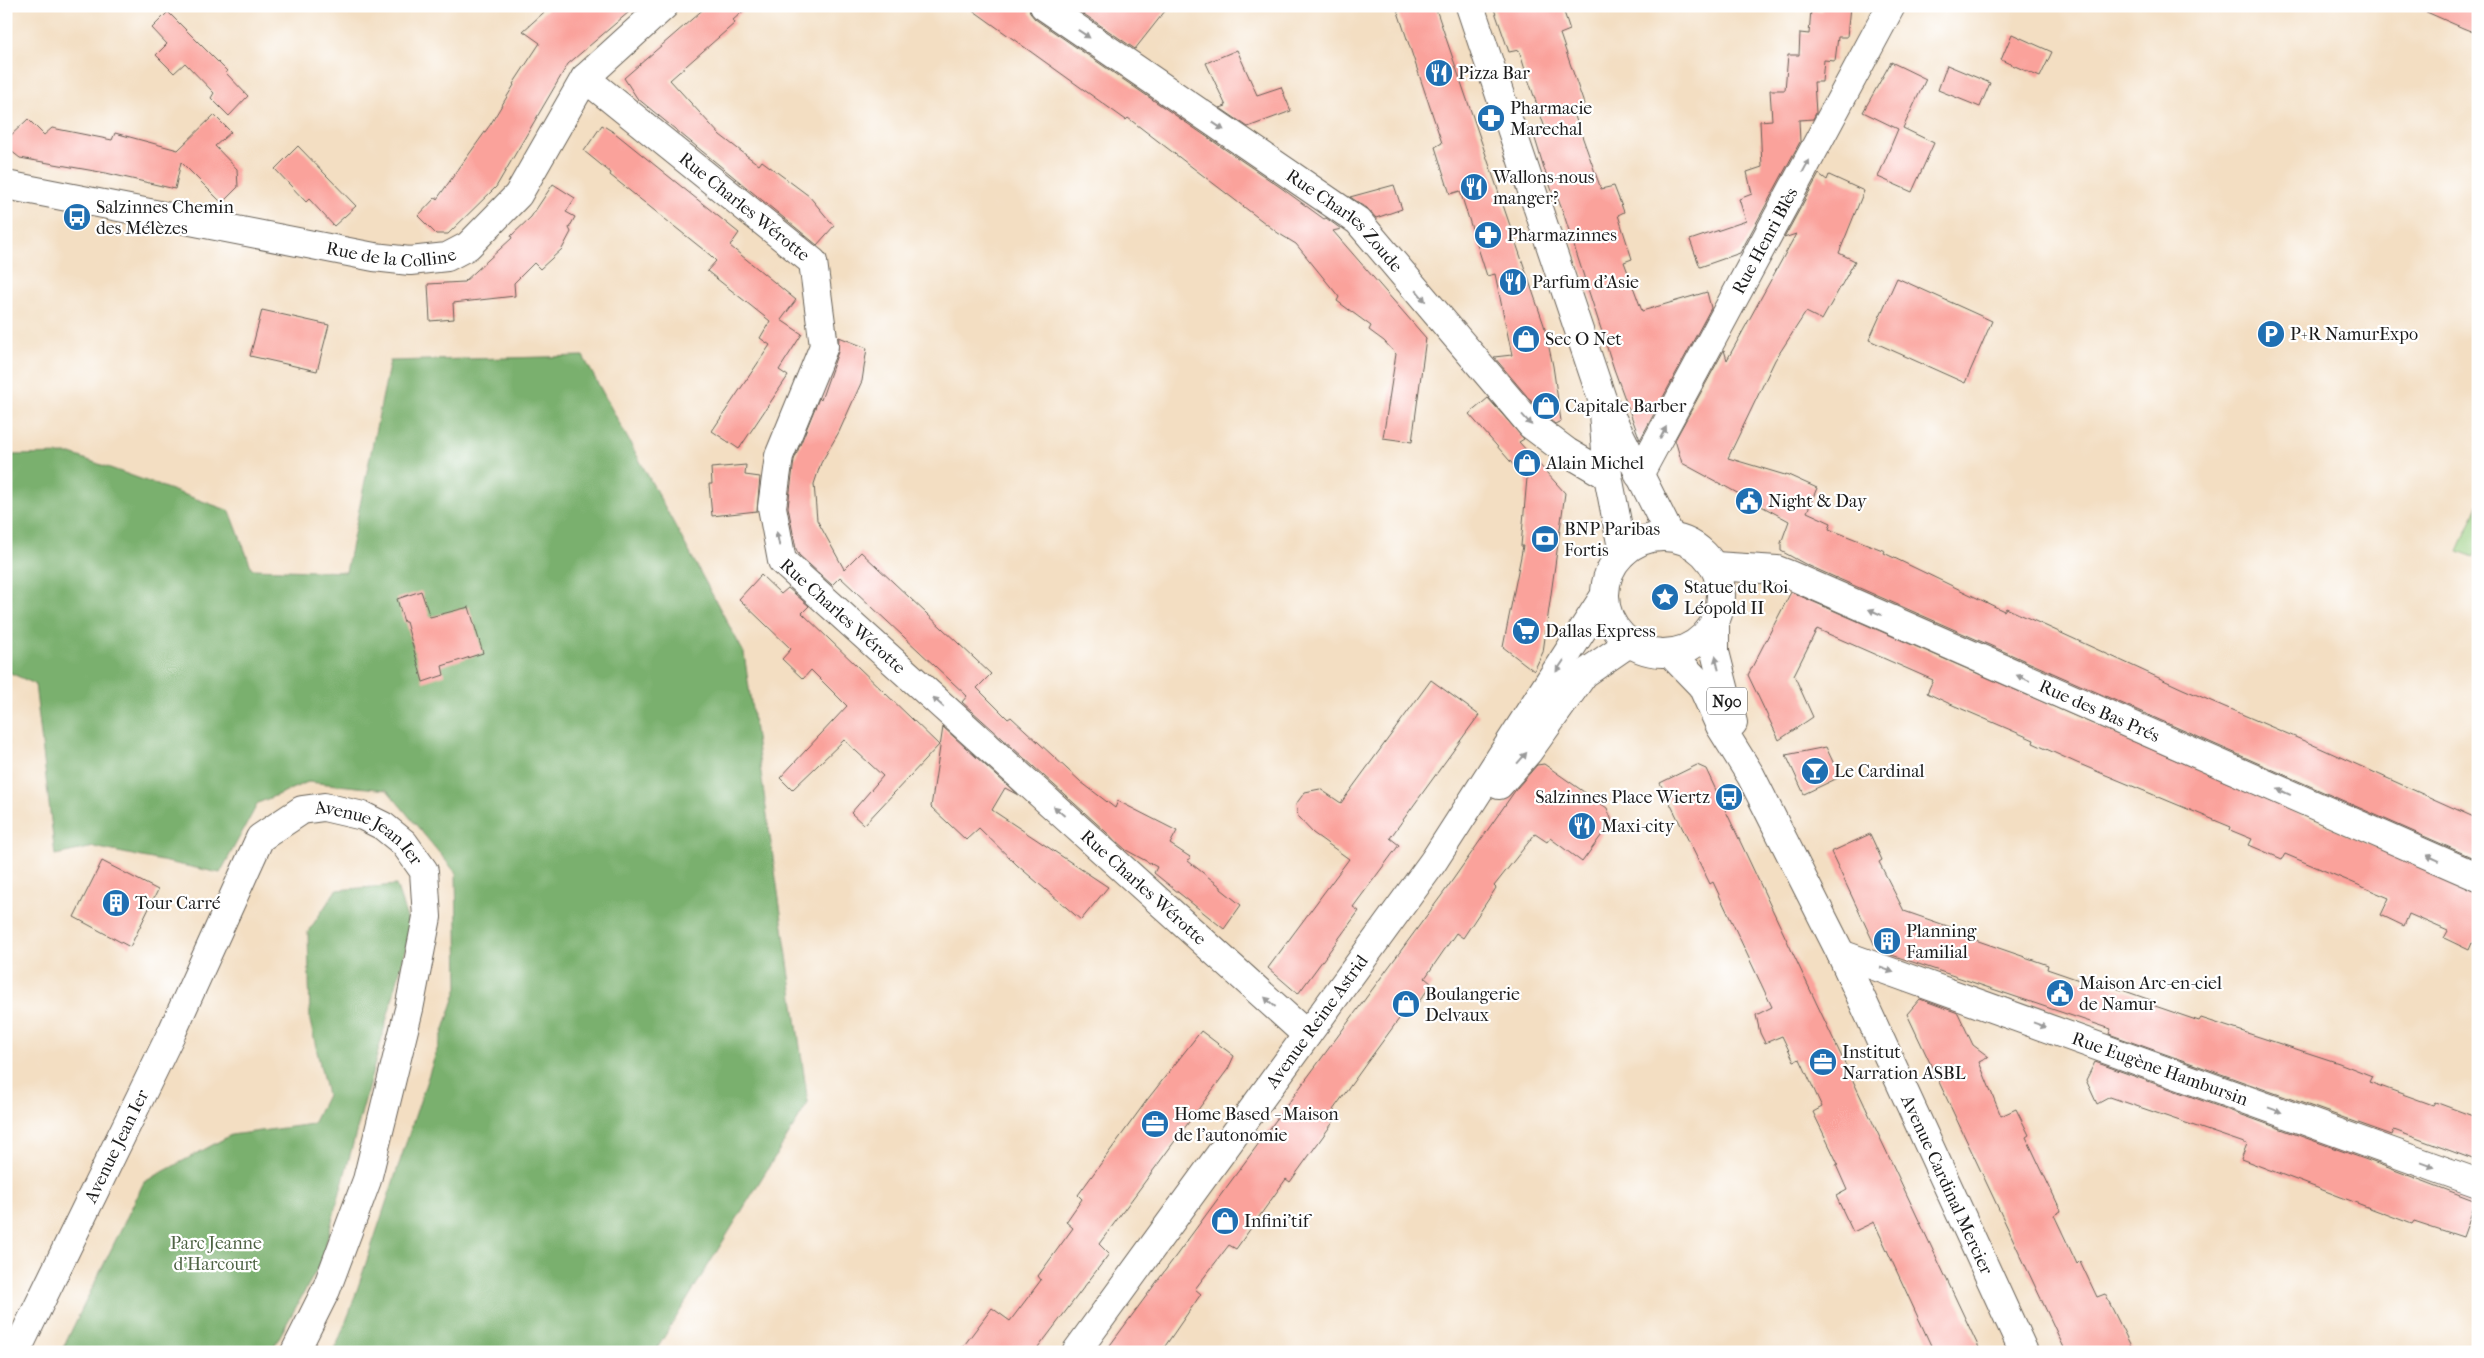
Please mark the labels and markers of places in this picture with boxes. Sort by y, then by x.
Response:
restaurant icon: Pizza Bar [1424,58,1454,88]
place label: Pizza Bar [1458,63,1530,84]
place label: Pharmacie Marechal [1510,98,1592,140]
pharmacy icon: Pharmacie Marechal [1476,103,1506,133]
place label: Wallons-nous manger? [1492,167,1595,209]
restaurant icon: Wallons-nous manger? [1459,172,1489,202]
place label: Salzinnes Chemin des Mélèzes [96,197,234,239]
bus stop icon: Salzinnes Chemin des Mélèzes [62,202,92,232]
pharmacy icon: Pharmazinnes [1473,220,1503,250]
place label: Pharmazinnes [1507,225,1617,246]
restaurant icon: Parfum d'Asie [1498,267,1528,297]
place label: Parfum d'Asie [1532,272,1639,293]
parking icon: P+R NamurExpo [2256,319,2286,349]
shop icon: Sec O Net [1511,324,1541,354]
place label: P+R NamurExpo [2290,324,2418,345]
place label: Sec O Net [1545,329,1622,350]
shop icon: Capitale Barber [1531,391,1561,421]
place label: Capitale Barber [1565,396,1687,417]
shop icon: Alain Michel [1512,448,1542,478]
place label: Alain Michel [1545,453,1644,474]
public building icon: Night & Day [1734,486,1764,516]
place label: Night & Day [1768,491,1868,512]
place label: BNP Paribas Fortis [1564,519,1661,561]
bank icon: BNP Paribas Fortis [1530,524,1560,554]
place label: Statue du Roi Léopold II [1684,577,1789,619]
place icon: Statue du Roi Léopold II [1650,582,1680,612]
supermarket icon: Dallas Express [1511,616,1541,646]
place label: Dallas Express [1545,621,1656,642]
bar icon: Le Cardinal [1800,756,1830,786]
place label: Le Cardinal [1834,761,1924,782]
bus stop icon: Salzinnes Place Wiertz [1714,782,1744,812]
place label: Salzinnes Place Wiertz [1535,787,1710,808]
restaurant icon: Maxi-city [1567,811,1597,841]
place label: Maxi-city [1601,816,1676,837]
building icon: Tour Carré [101,888,131,918]
place label: Tour Carré [135,893,221,914]
place label: Planning Familial [1906,921,1977,963]
building icon: Planning Familial [1872,926,1902,956]
place label: Maison Arc-en-ciel de Namur [2079,973,2222,1015]
public building icon: Maison Arc-en-ciel de Namur [2045,978,2075,1008]
place label: Boulangerie Delvaux [1425,984,1520,1026]
shop icon: Boulangerie Delvaux [1391,989,1421,1019]
place label: Institut Narration ASBL [1842,1042,1966,1084]
office icon: Institut Narration ASBL [1808,1047,1838,1077]
place label: Home Based - Maison de l’autonomie [1174,1104,1339,1146]
office icon: Home Based - Maison de l’autonomie [1140,1109,1170,1139]
shop icon: Infini'tif [1210,1206,1240,1236]
place label: Infini'tif [1244,1211,1313,1232]

